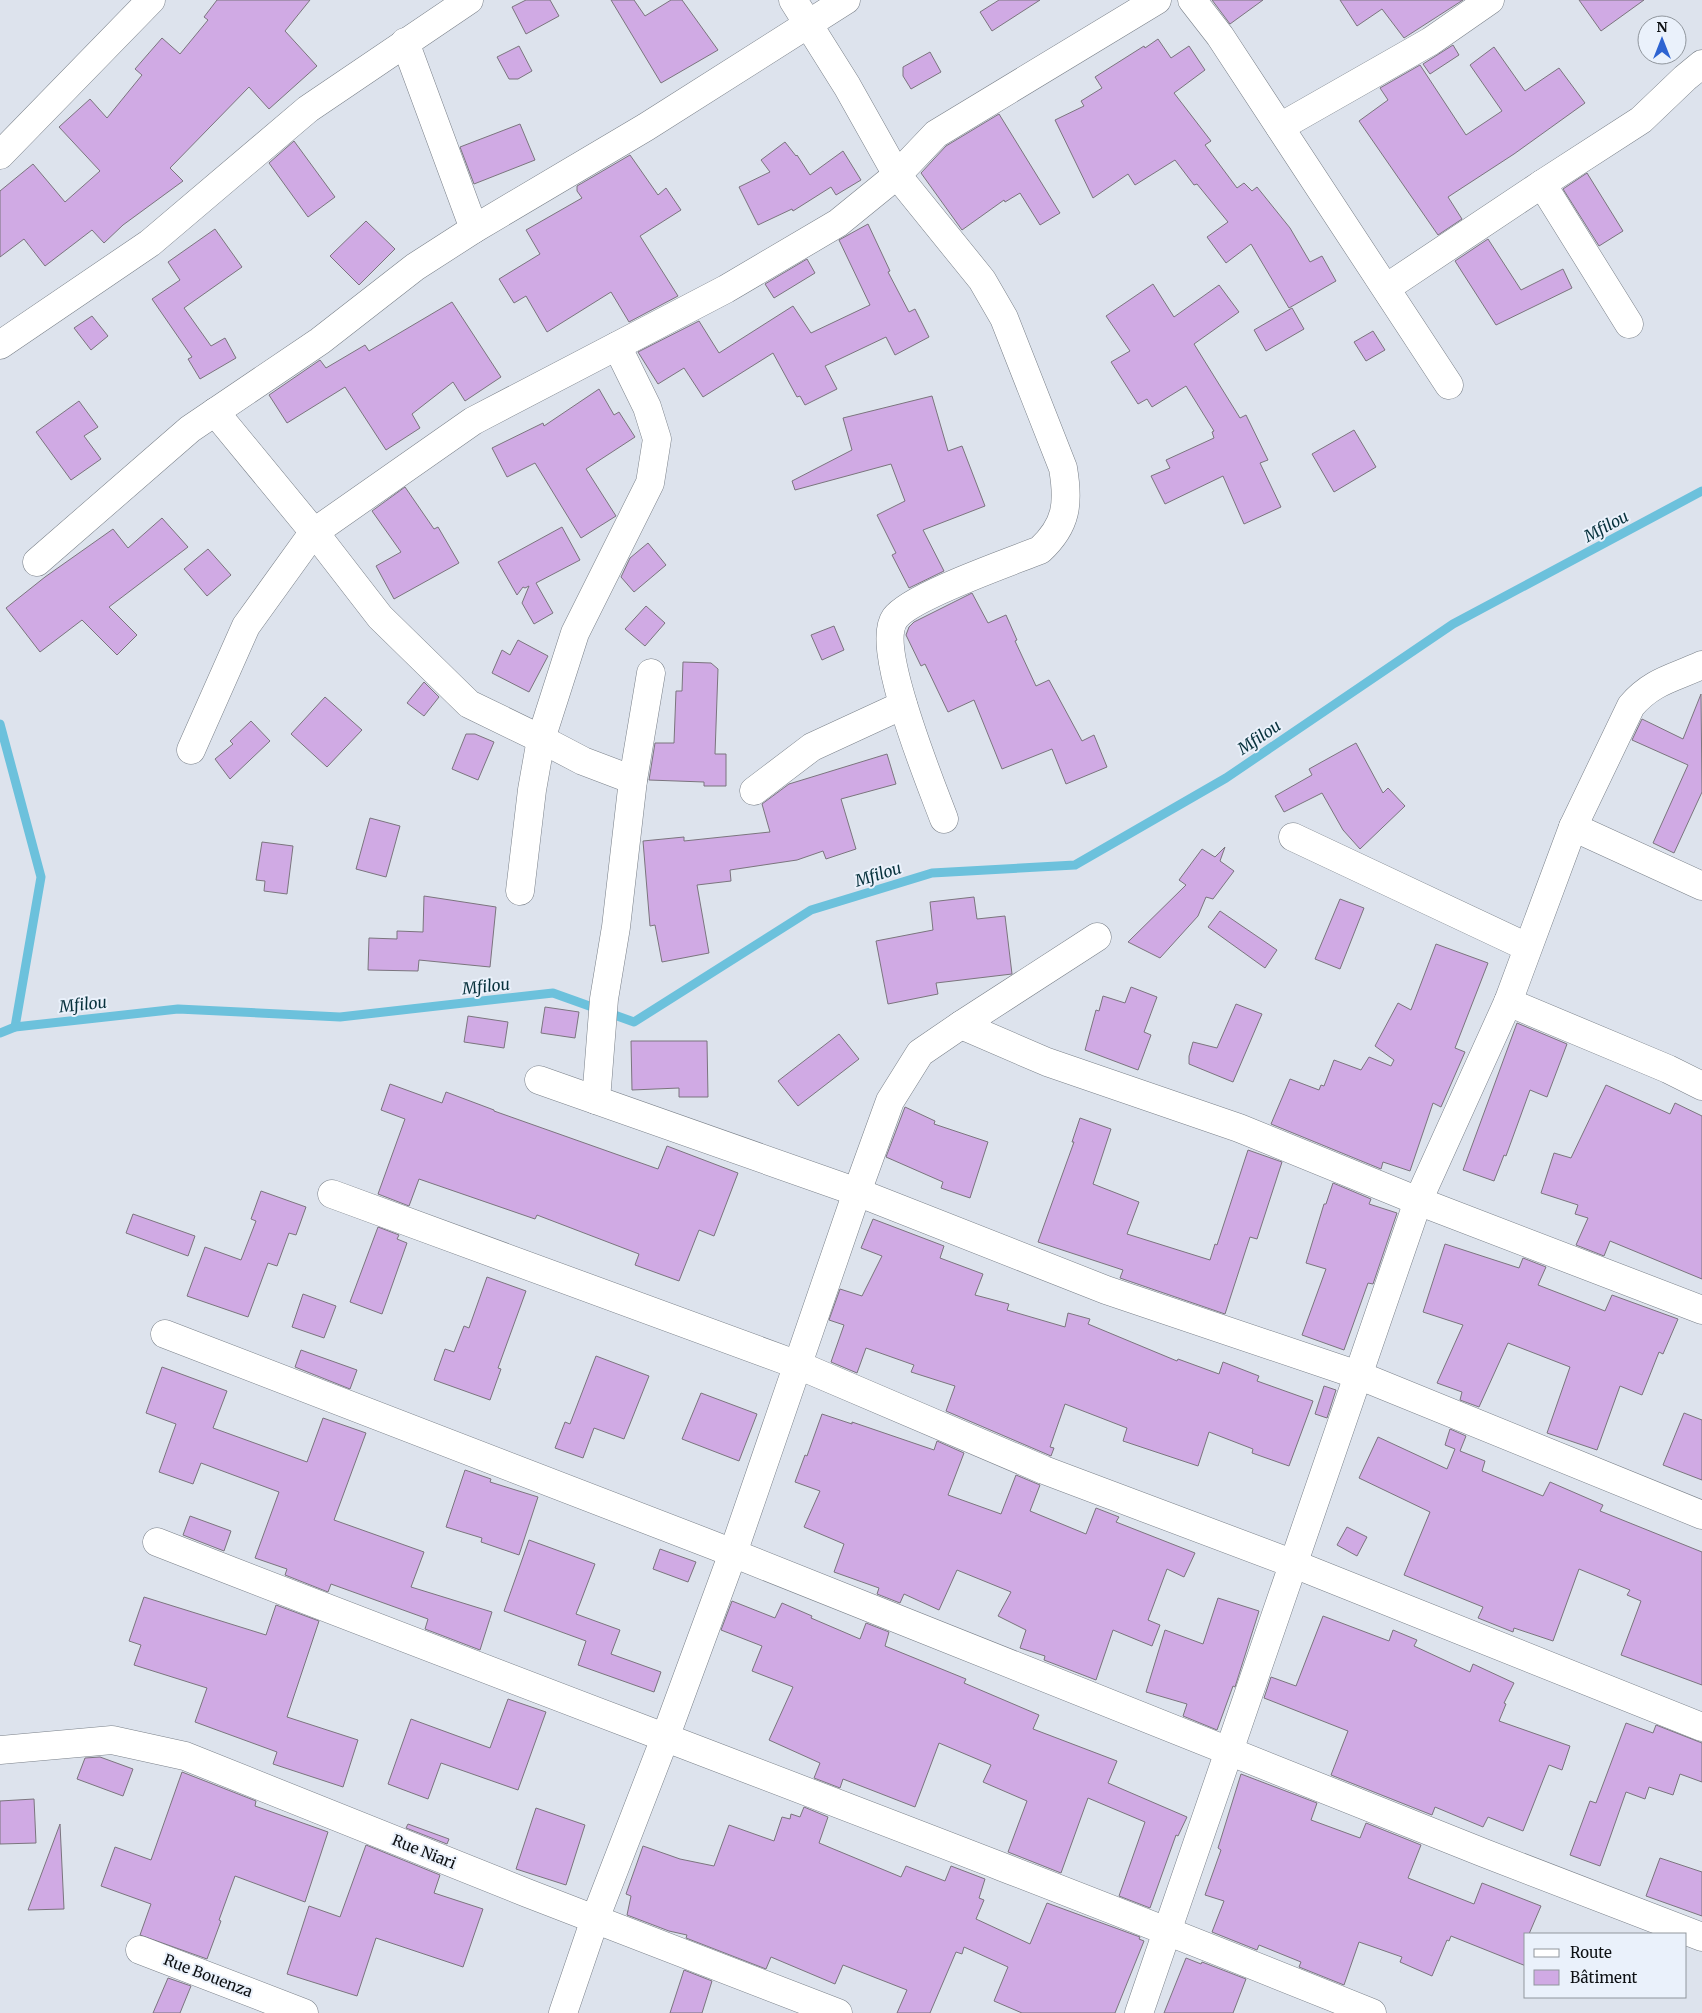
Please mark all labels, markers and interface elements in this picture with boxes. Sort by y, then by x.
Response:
north arrow [1637,15,1687,65]
text: N [1656,18,1668,36]
water label: Mfilou [1579,506,1632,547]
water label: Mfilou [1233,715,1284,759]
water label: Mfilou [851,857,904,891]
water label: Mfilou [460,974,511,999]
water label: Mfilou [57,992,108,1017]
street label: Rue Niari [390,1830,459,1873]
legend [1524,1933,1687,1998]
text: Route [1570,1943,1612,1962]
street label: Rue Bouenza [161,1950,255,2001]
text: Bâtiment [1570,1968,1638,1987]

